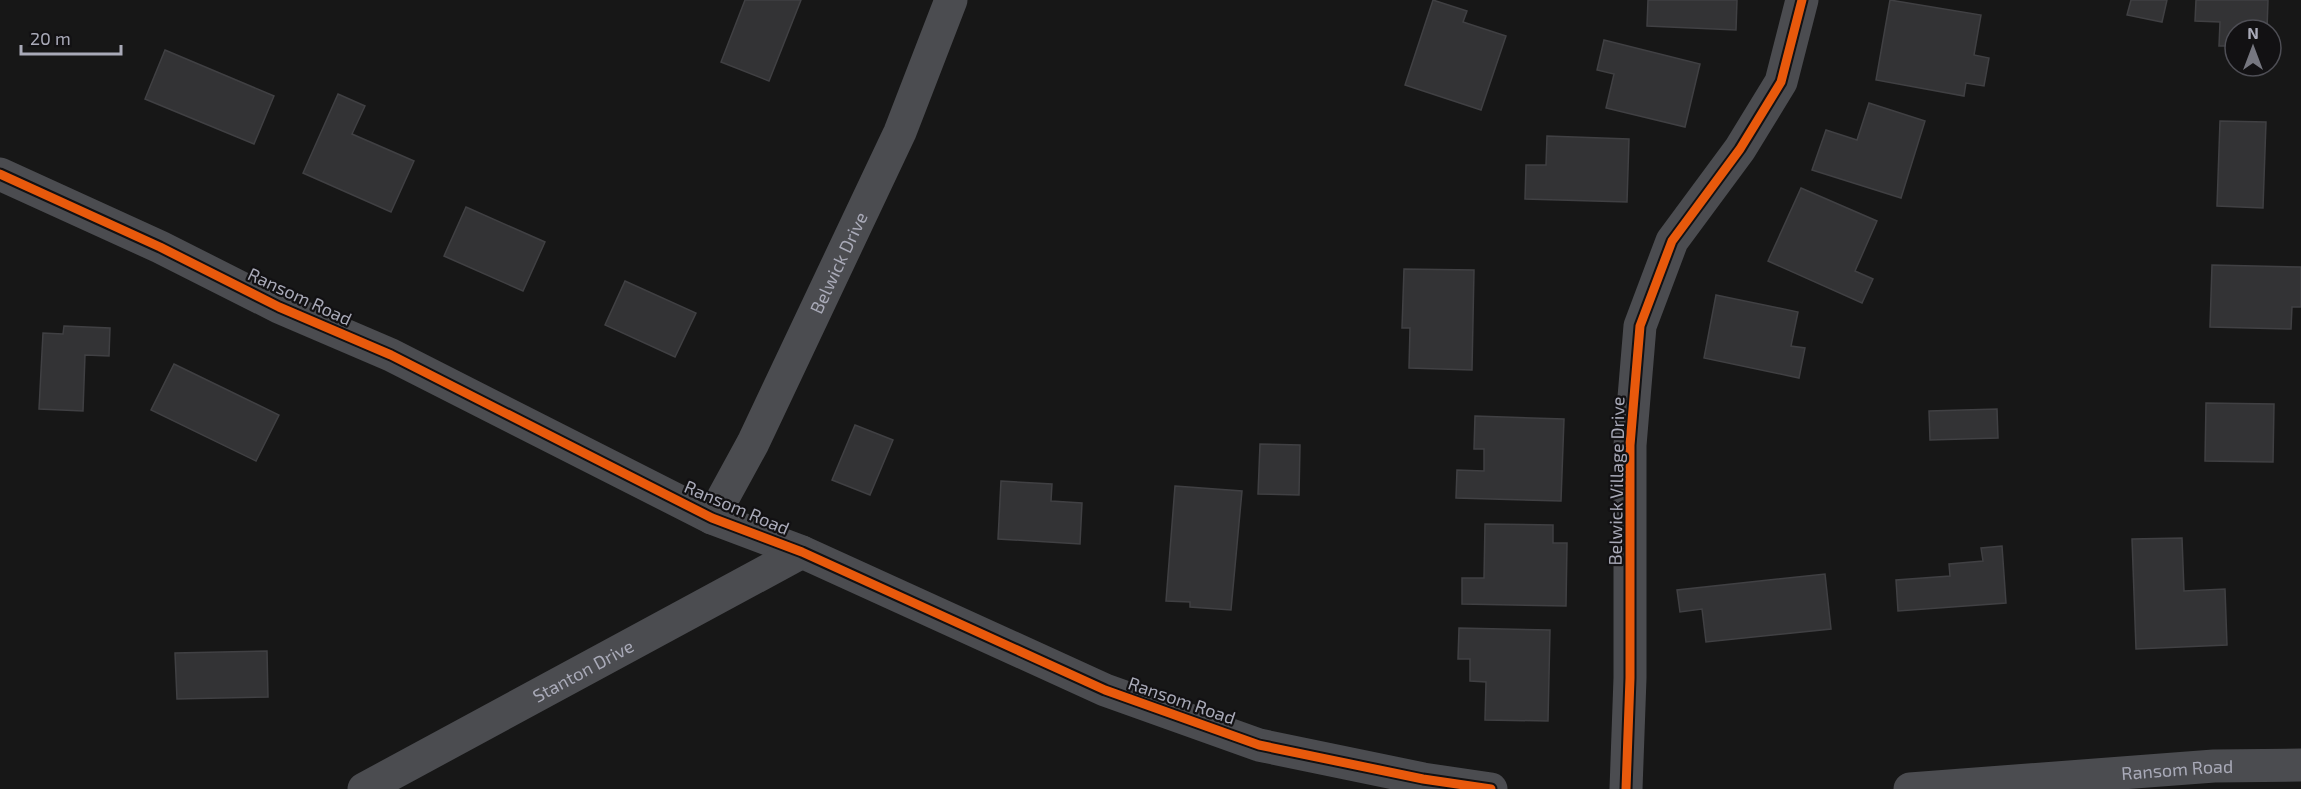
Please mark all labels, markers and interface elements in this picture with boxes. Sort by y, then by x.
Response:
scale bar [21,18,122,56]
north arrow [2223,18,2283,78]
text: N [2247,23,2259,42]
text: 20 m [30,27,71,49]
street label: Belwick Drive [805,208,872,317]
street label: Ransom Road [245,262,355,330]
street label: Belwick Village Drive [1604,396,1628,566]
street label: Ransom Road [681,475,793,539]
street label: Stanton Drive [529,634,637,707]
street label: Ransom Road [1125,671,1239,729]
street label: Ransom Road [2120,755,2233,784]

